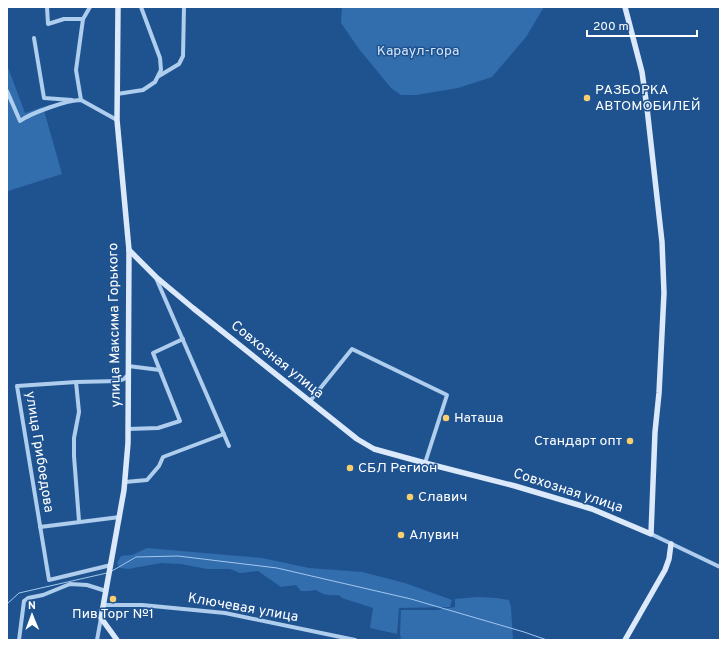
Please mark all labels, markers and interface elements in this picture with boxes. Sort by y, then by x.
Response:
scale bar [587,12,697,38]
text: 200 m [593,19,629,35]
park label: Караул-гора [377,43,459,60]
place label: РАЗБОРКА АВТОМОБИЛЕЙ [595,82,701,115]
marker: РАЗБОРКА АВТОМОБИЛЕЙ [582,93,592,103]
street label: улица Максима Горького [105,242,125,407]
street label: Совхозная улица [227,317,327,403]
street label: улица Грибоедова [21,390,57,514]
place label: Наташа [454,410,503,427]
marker: Наташа [441,413,451,423]
place label: Стандарт опт [534,433,622,450]
marker: Стандарт опт [625,436,635,446]
place label: СБЛ Регион [358,460,437,477]
marker: СБЛ Регион [345,463,355,473]
street label: Совхозная улица [511,465,625,517]
place label: Славич [418,489,467,506]
marker: Славич [405,492,415,502]
place label: Алувин [409,527,459,544]
marker: Алувин [396,530,406,540]
street label: Ключевая улица [186,590,300,626]
marker: Пив Торг №1 [108,594,118,604]
north arrow [12,595,52,635]
text: N [28,599,36,613]
place label: Пив Торг №1 [72,606,154,623]

